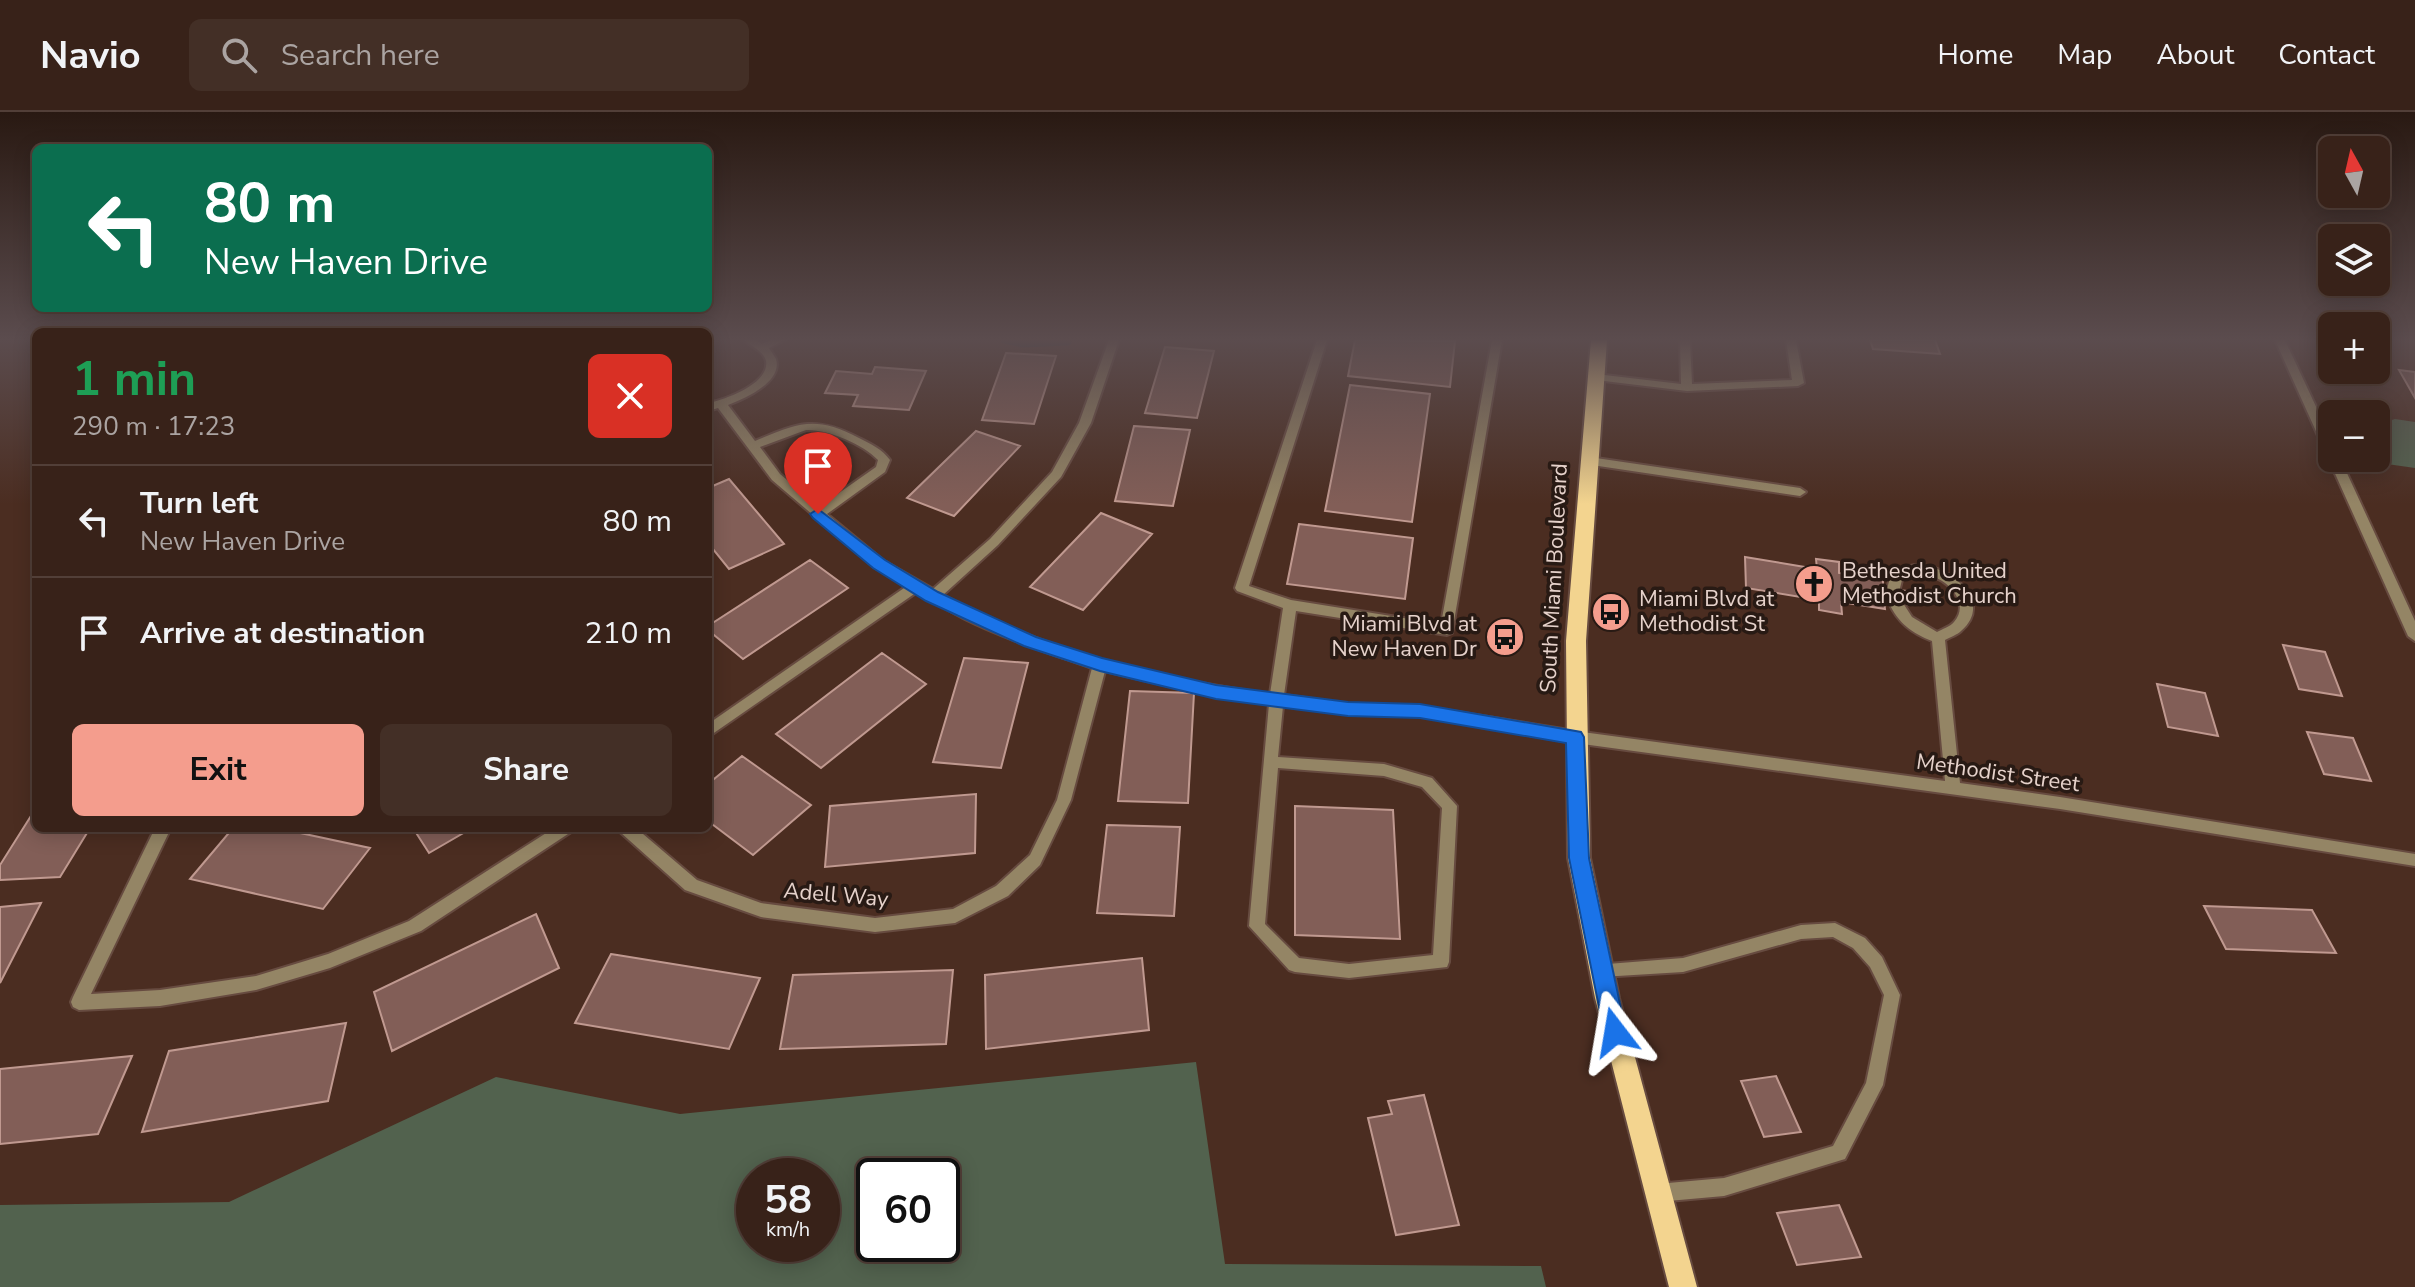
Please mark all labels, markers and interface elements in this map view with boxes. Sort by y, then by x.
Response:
search box [189,19,749,91]
text: Navio [40,30,141,81]
icon: search [217,33,261,77]
text: Search here [281,35,440,76]
text: Home [1938,36,2013,74]
text: Map [2057,36,2112,74]
text: About [2156,36,2234,74]
text: Contact [2278,36,2375,74]
north arrow [2318,136,2390,208]
map controls [2318,136,2390,472]
text: 80 m [204,165,335,242]
icon: left [72,176,176,280]
button: layers [2318,224,2390,296]
text: New Haven Drive [204,238,488,287]
button: + [2318,312,2390,384]
text: 1 min [72,346,196,412]
button: close [588,354,672,438]
button: − [2318,400,2390,472]
text: 290 m · 17:23 [72,409,235,444]
pin [784,432,852,514]
icon: arrive [796,444,840,488]
street label: South Miami Boulevard [1533,462,1575,694]
text: Turn left [140,483,258,524]
icon: left [72,499,116,543]
text: 80 m [603,501,672,542]
text: New Haven Drive [140,524,345,559]
place label: Bethesda United Methodist Church [1842,556,2017,611]
church icon: Bethesda United Methodist Church [1793,563,1835,605]
place label: Miami Blvd at Methodist St [1639,584,1775,639]
bus stop icon: Miami Blvd at Methodist St [1590,591,1632,633]
place label: Miami Blvd at New Haven Dr [1331,609,1477,664]
icon: arrive [72,611,116,655]
text: Arrive at destination [140,613,425,654]
text: 210 m [585,613,672,654]
bus stop icon: Miami Blvd at New Haven Dr [1484,616,1526,658]
button: Exit [72,724,364,816]
button: Share [380,724,672,816]
street label: Methodist Street [1914,747,2082,799]
street label: Adell Way [782,875,890,915]
position arrow [1573,990,1657,1074]
speed limit sign: 60 [856,1158,960,1262]
text: 58 [764,1173,812,1227]
text: km/h [766,1216,810,1243]

